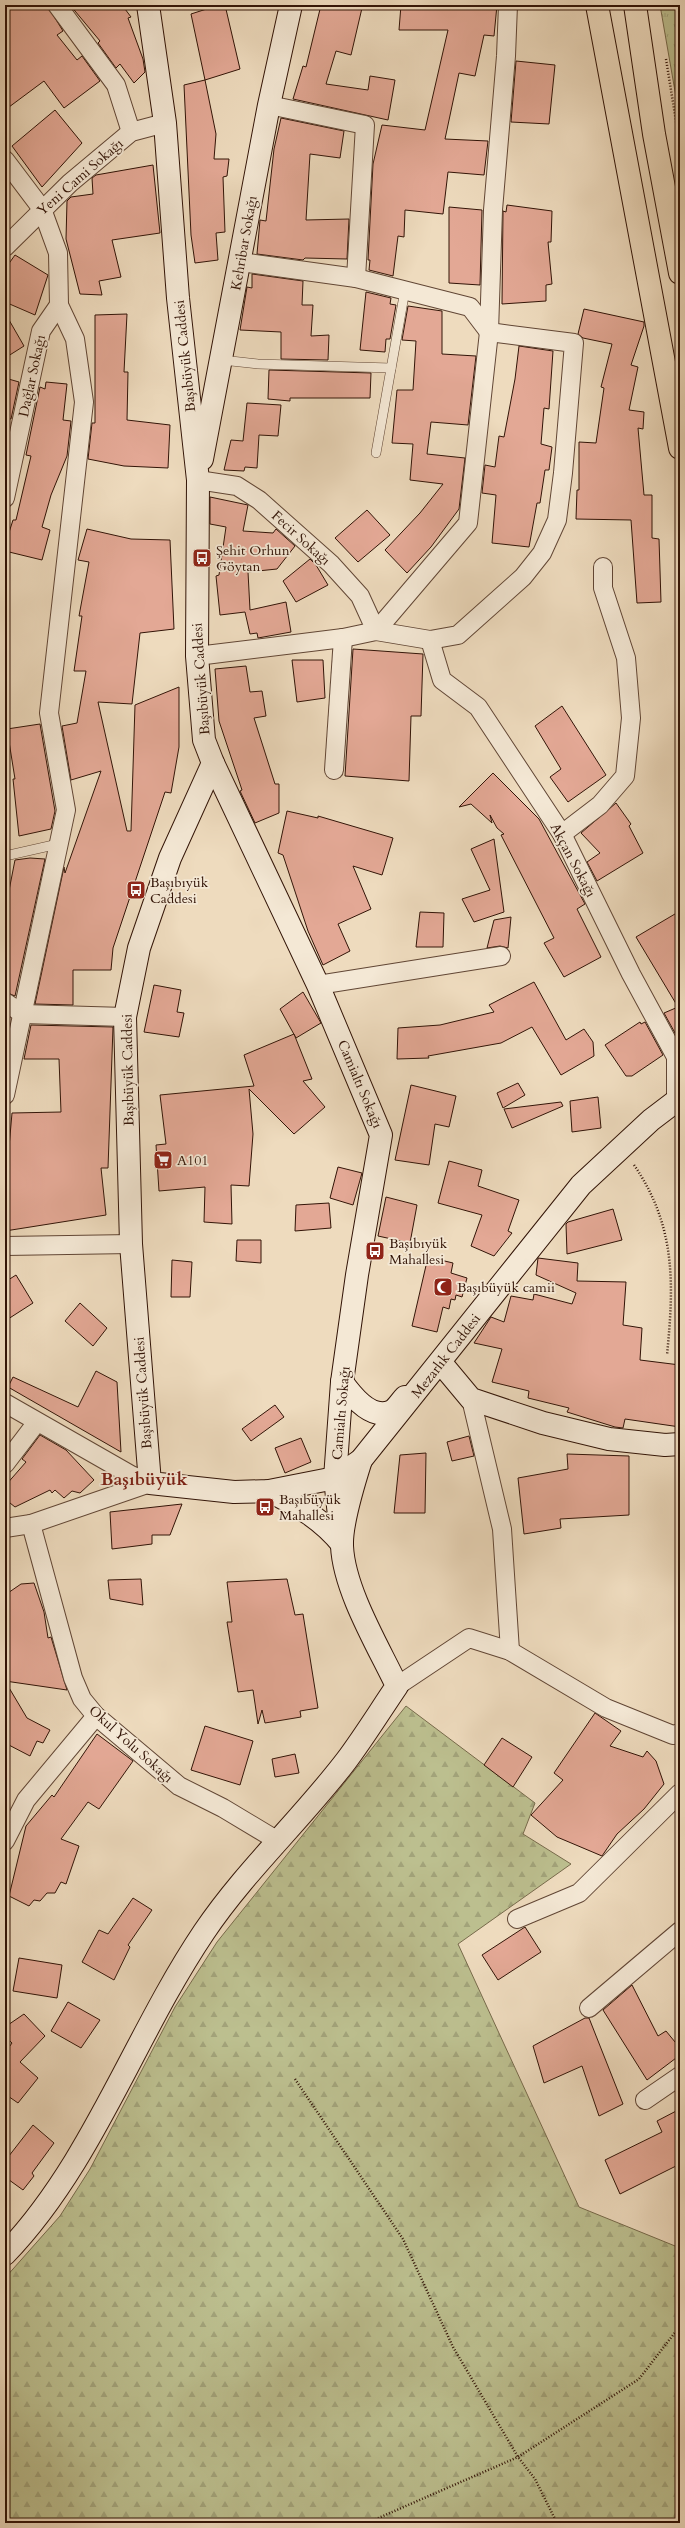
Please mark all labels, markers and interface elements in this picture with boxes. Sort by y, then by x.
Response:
street label: Yeni Cami Sokağı [33,134,127,220]
street label: Kehribar Sokağı [226,194,262,292]
street label: Başıbüyük Caddesi [170,299,200,413]
street label: Dağlar Sokağı [14,333,50,419]
street label: Fecir Sokağı [267,506,335,570]
place label: Şehit Orhun Göytan [216,541,290,576]
bus stop icon: Şehit Orhun Göytan [191,547,213,569]
street label: Başıbüyük Caddesi [188,622,214,736]
street label: Akçan Sokağı [545,820,601,900]
place label: Başıbıyük Caddesi [150,873,209,908]
bus stop icon: Başıbıyük Caddesi [125,879,147,901]
street label: Başıbüyük Caddesi [118,1014,138,1126]
street label: Camialtı Sokağı [333,1037,387,1131]
supermarket icon: A101 [152,1149,174,1171]
place label: A101 [177,1151,208,1170]
place label: Başıbıyük Mahallesi [389,1234,448,1269]
bus stop icon: Başıbıyük Mahallesi [364,1240,386,1262]
mosque icon: Başıbüyük camii [432,1276,454,1298]
place label: Başıbüyük camii [457,1278,555,1297]
street label: Mezarlık Caddesi [407,1310,485,1402]
street label: Başıbüyük Caddesi [130,1336,156,1450]
street label: Camialtı Sokağı [327,1365,355,1461]
district label: Başıbüyük [100,1467,188,1492]
place label: Başıbüyük Mahallesi [279,1490,341,1525]
bus stop icon: Başıbüyük Mahallesi [254,1496,276,1518]
street label: Okul Yolu Sokağı [85,1701,177,1787]

